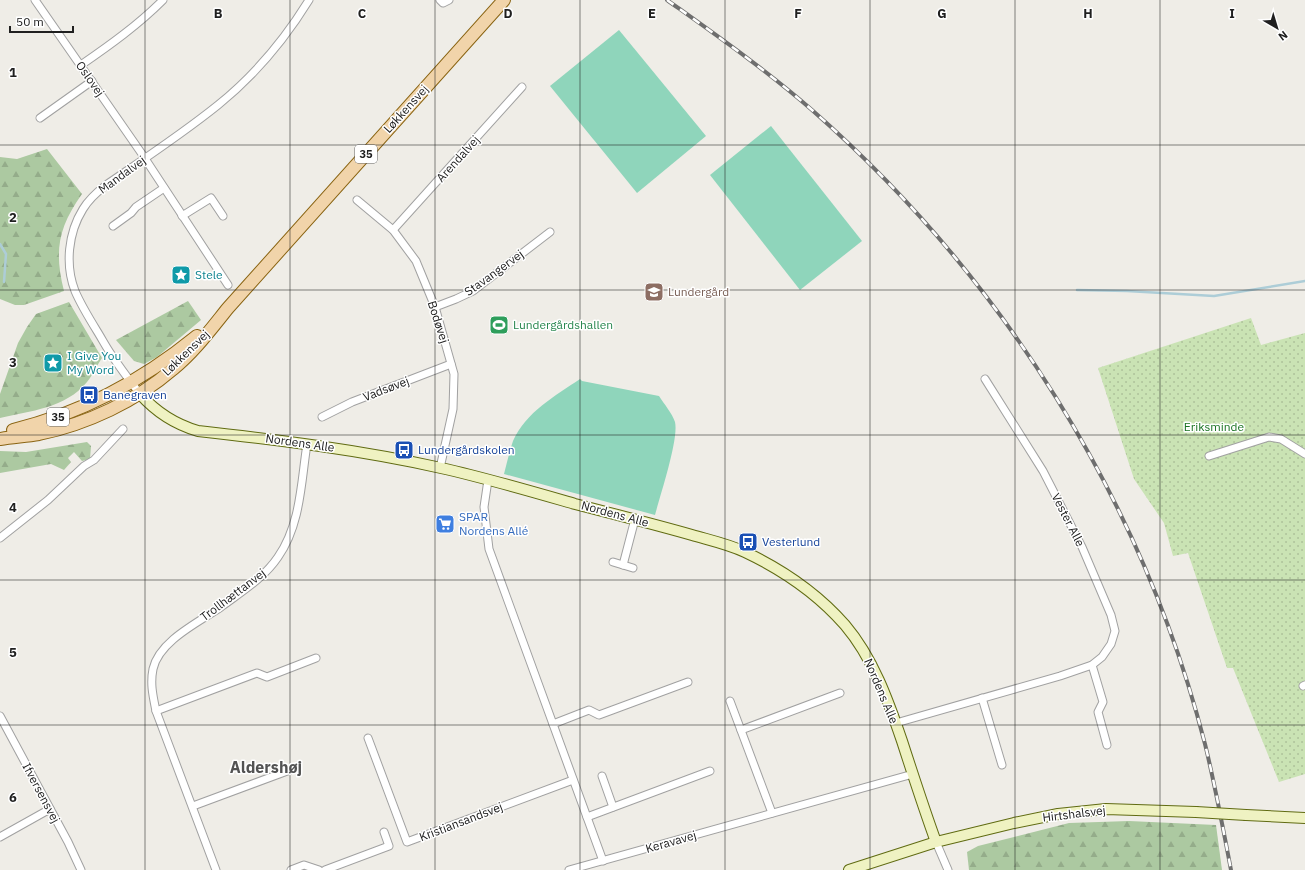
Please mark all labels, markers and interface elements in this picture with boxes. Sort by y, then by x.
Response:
text: B [214,5,223,22]
text: C [358,5,367,22]
text: D [503,5,513,22]
text: E [648,5,656,22]
text: F [794,5,802,22]
text: G [937,5,947,22]
text: H [1083,5,1093,22]
text: I [1229,5,1235,22]
scale bar [10,8,73,34]
north arrow [1257,8,1297,48]
text: 50 m [16,14,44,29]
text: N [1276,28,1291,44]
street label: Oslovej [73,58,108,99]
text: 1 [9,64,17,81]
street label: Løkkensvej [380,81,431,136]
street label: Arendalvej [433,132,482,185]
road number: 35 [355,145,377,163]
street label: Mandalvej [95,152,148,197]
text: 2 [9,209,17,226]
street label: Stavangervej [461,246,526,299]
place icon: Stele [170,264,192,286]
place label: Stele [195,267,223,282]
school or university icon: Lundergård [643,281,665,303]
place label: Lundergård [668,284,729,299]
street label: Bodøvej [425,299,452,345]
sports icon: Lundergårdshallen [488,314,510,336]
place label: Lundergårdshallen [513,317,613,332]
street label: Løkkensvej [159,327,212,379]
place label: I Give You My Word [67,348,121,377]
place icon: I Give You My Word [42,352,64,374]
text: 3 [9,354,17,371]
street label: Vadsøvej [361,373,411,404]
bus stop icon: Banegraven [78,384,100,406]
place label: Banegraven [103,387,167,402]
road number: 35 [47,408,69,426]
park label: Eriksminde [1184,419,1245,434]
street label: Nordens Alle [265,430,336,455]
bus stop icon: Lundergårdskolen [393,439,415,461]
place label: Lundergårdskolen [418,442,515,457]
street label: Vester Alle [1049,491,1088,549]
street label: Nordens Alle [580,497,651,530]
text: 4 [9,499,17,516]
place label: SPAR Nordens Allé [459,509,529,538]
supermarket icon: SPAR Nordens Allé [434,513,456,535]
bus stop icon: Vesterlund [737,531,759,553]
place label: Vesterlund [762,534,820,549]
street label: Trollhættanvej [197,565,268,624]
text: 5 [9,644,17,661]
street label: Nordens Alle [861,656,902,726]
district label: Aldershøj [230,757,302,777]
street label: Ifversensvej [19,760,64,825]
text: 6 [9,789,17,806]
street label: Kristiansandsvej [417,799,505,844]
street label: Hirtshalsvej [1041,802,1106,825]
street label: Keravavej [644,827,698,856]

